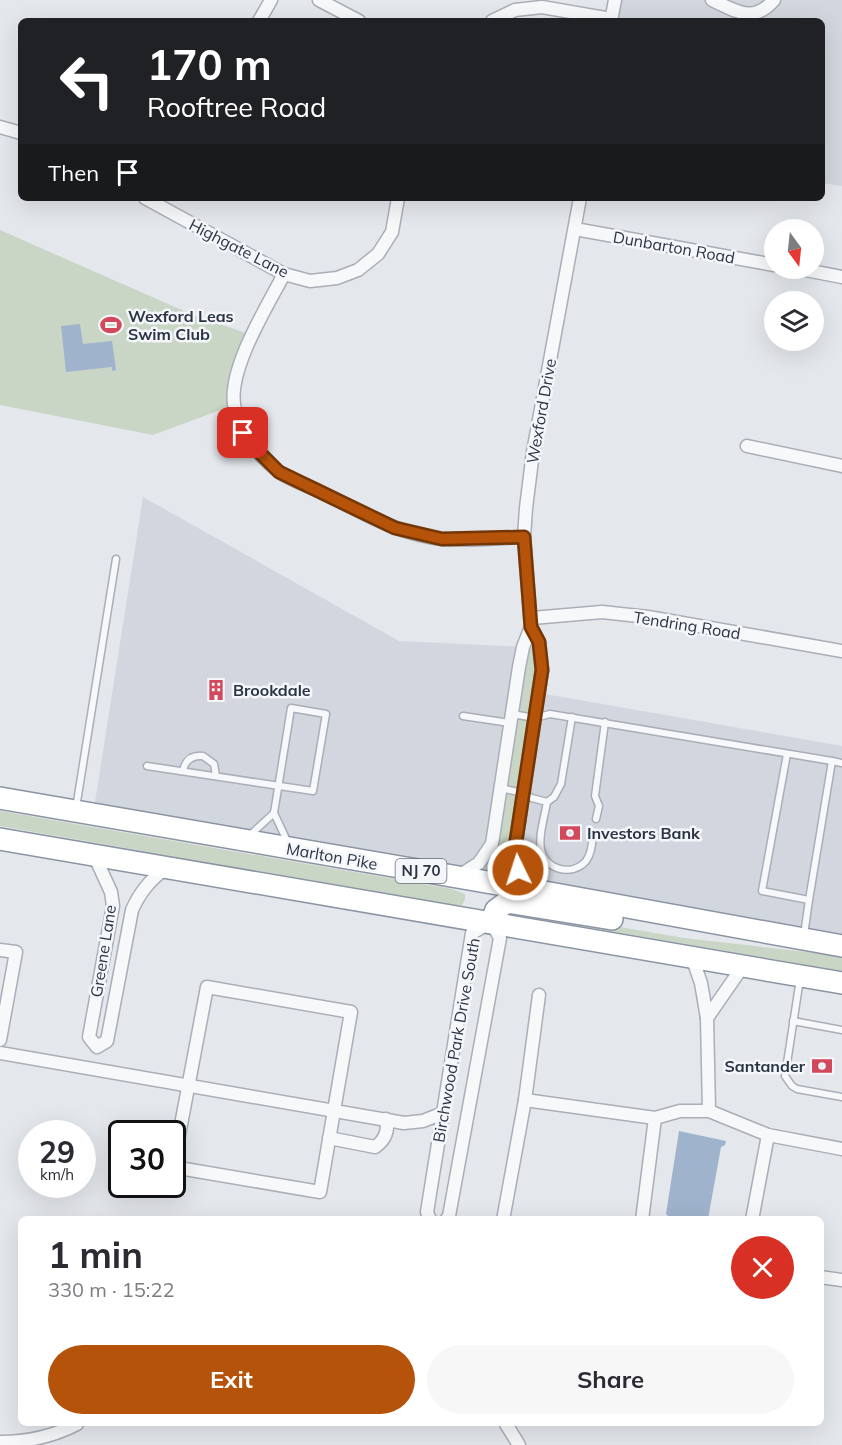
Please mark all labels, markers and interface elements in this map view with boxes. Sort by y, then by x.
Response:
text: 170 m [147,38,272,91]
icon: left [48,42,126,120]
text: Rooftree Road [147,90,326,124]
icon: arrive [111,156,144,189]
text: Then [48,159,99,187]
street label: Highgate Lane [186,214,292,282]
north arrow [764,219,824,279]
map controls [764,219,824,351]
street label: Dunbarton Road [611,226,737,268]
button: layers [764,291,824,351]
place label: Wexford Leas Swim Club [128,306,234,344]
sports icon: Wexford Leas Swim Club [99,313,123,337]
street label: Wexford Drive [522,357,560,465]
pin [217,407,268,458]
icon: arrive [226,416,259,449]
street label: Tendring Road [632,607,742,643]
building icon: Brookdale [204,678,228,702]
place label: Brookdale [233,680,311,700]
bank icon: Investors Bank [558,821,582,845]
place label: Investors Bank [587,823,701,843]
street label: Marlton Pike [285,838,379,874]
position arrow [486,838,550,902]
road number: NJ 70 [396,859,446,883]
street label: Greene Lane [86,903,120,999]
street label: Birchwood Park Drive South [428,936,484,1144]
bank icon: Santander [810,1054,834,1078]
place label: Santander [725,1056,806,1076]
speed limit sign: 30 [108,1120,186,1198]
text: 29 [39,1133,75,1171]
text: km/h [40,1165,74,1184]
text: 1 min [48,1232,143,1277]
button: close [731,1236,794,1299]
text: 330 m · 15:22 [48,1277,174,1302]
button: Exit [48,1345,415,1414]
button: Share [427,1345,794,1414]

